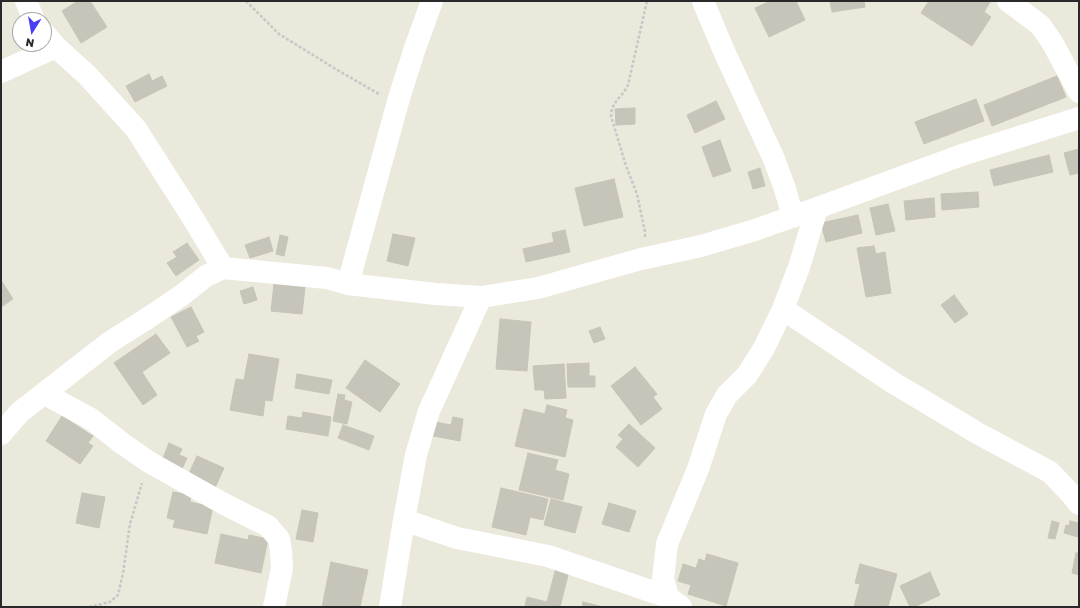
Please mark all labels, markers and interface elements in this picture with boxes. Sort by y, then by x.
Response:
north arrow [12,12,52,52]
text: N [24,36,35,50]

